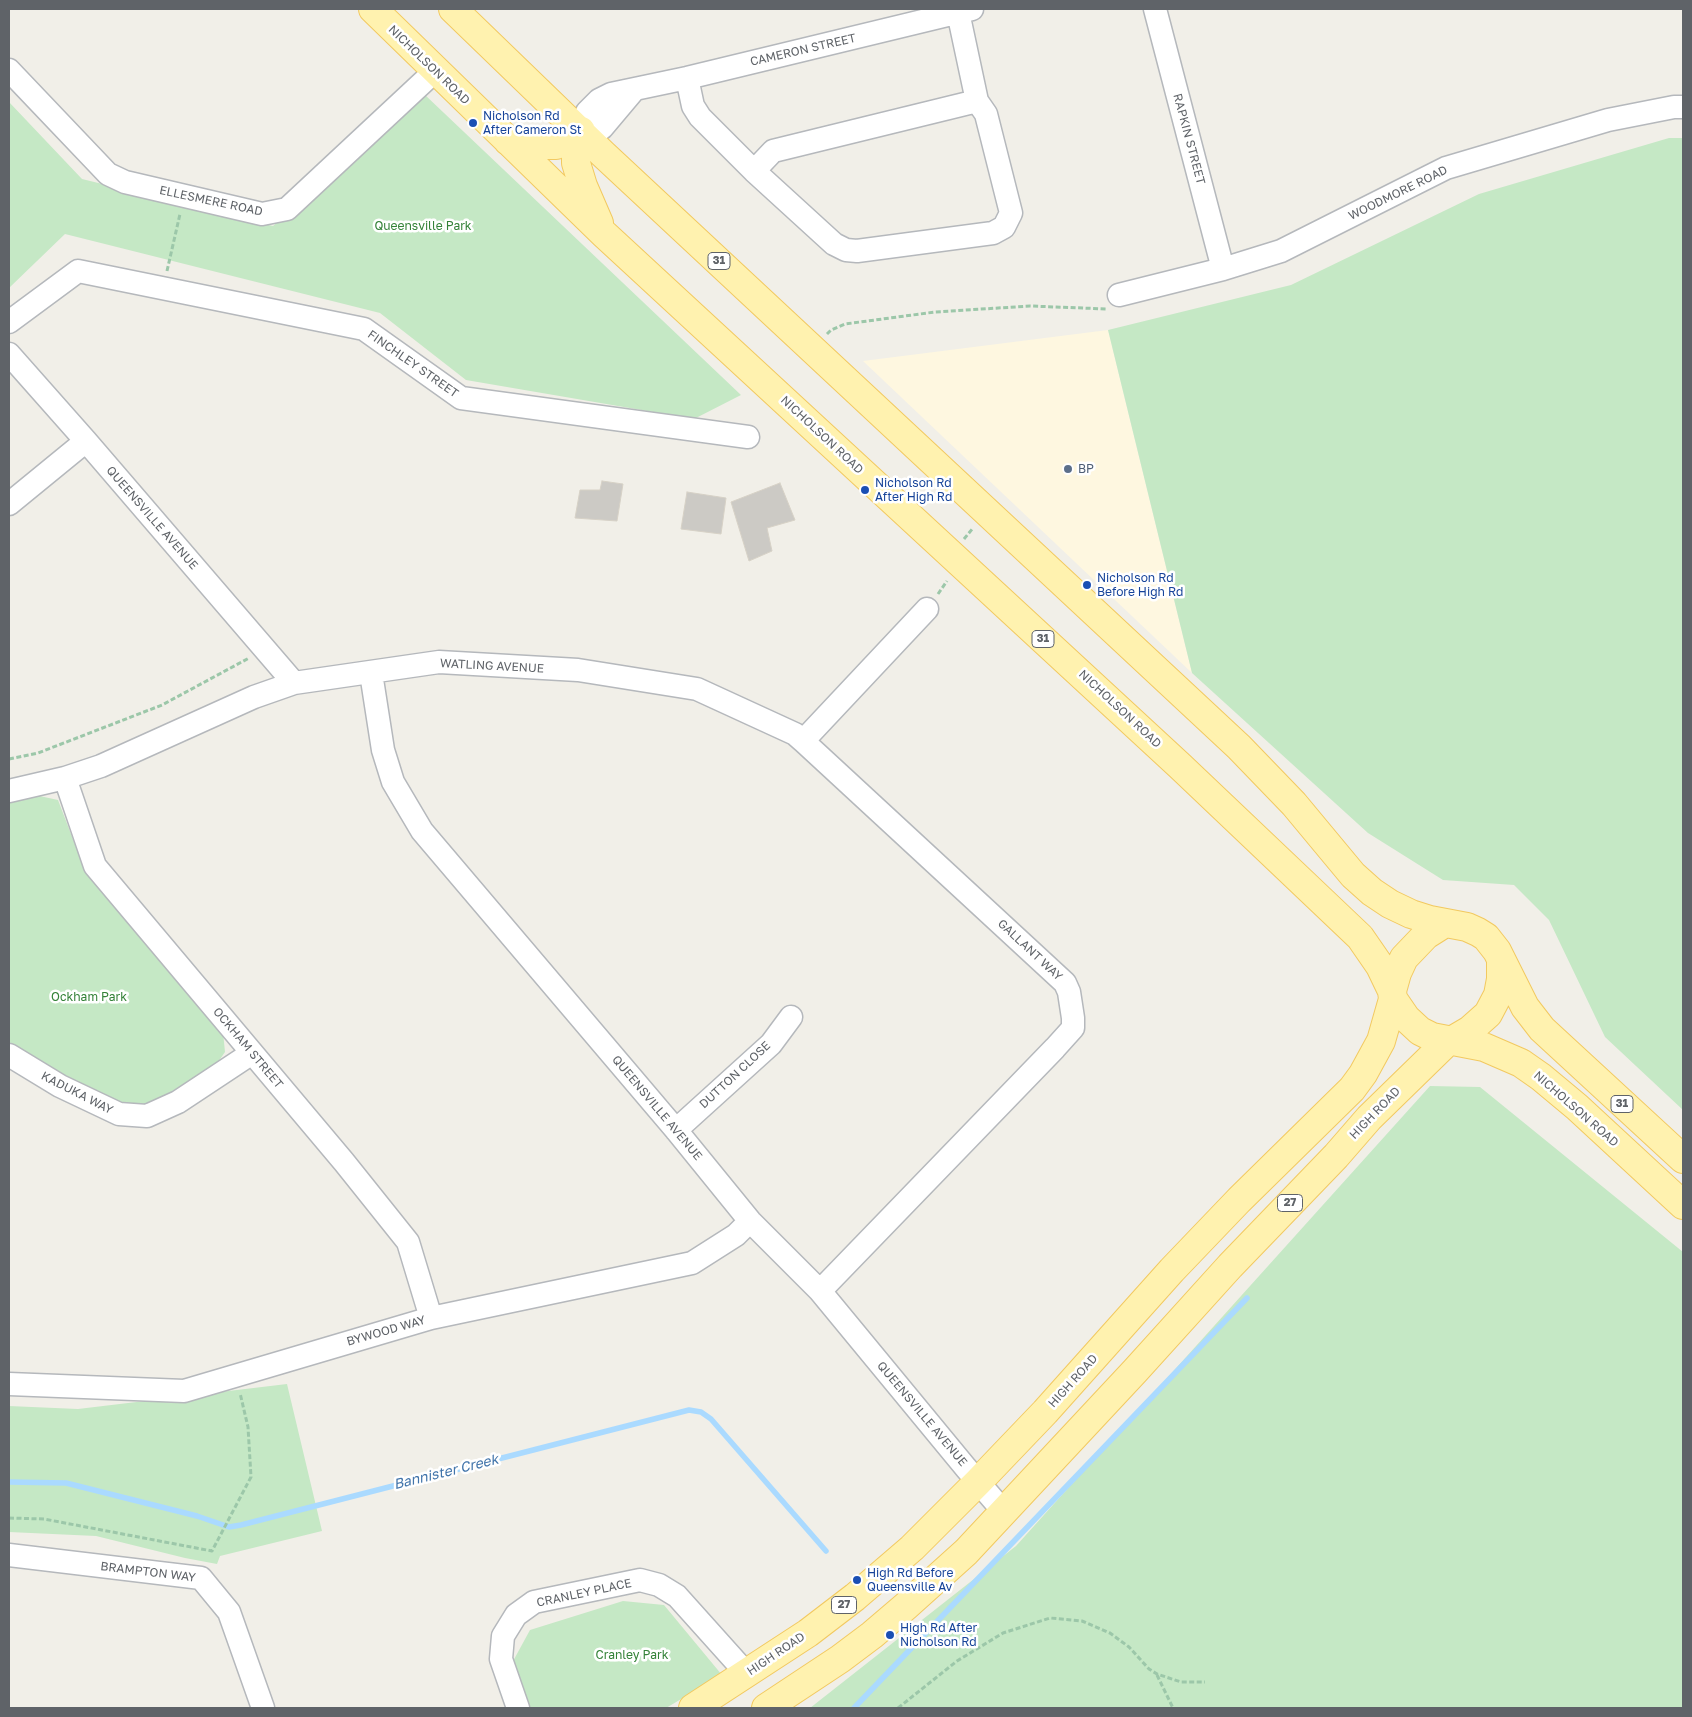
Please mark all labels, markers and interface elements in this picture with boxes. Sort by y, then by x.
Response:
street label: NICHOLSON ROAD [385,22,473,108]
street label: CAMERON STREET [749,31,857,69]
street label: RAPKIN STREET [1170,92,1208,186]
place label: Nicholson Rd After Cameron St [483,109,582,137]
marker: Nicholson Rd After Cameron St [467,117,479,129]
street label: WOODMORE ROAD [1346,163,1450,223]
street label: ELLESMERE ROAD [158,183,264,219]
park label: Queensville Park [374,219,472,233]
road number: 31 [708,252,730,270]
street label: FINCHLEY STREET [365,327,461,401]
street label: NICHOLSON ROAD [778,393,866,477]
place label: BP [1078,462,1094,476]
street label: QUEENSVILLE AVENUE [103,463,201,573]
marker: BP [1062,463,1074,475]
place label: Nicholson Rd After High Rd [875,476,952,504]
marker: Nicholson Rd After High Rd [859,484,871,496]
place label: Nicholson Rd Before High Rd [1097,571,1183,599]
marker: Nicholson Rd Before High Rd [1081,579,1093,591]
road number: 31 [1032,630,1054,648]
street label: WATLING AVENUE [440,656,544,676]
street label: NICHOLSON ROAD [1076,667,1164,751]
street label: GALLANT WAY [995,916,1065,984]
park label: Ockham Park [51,990,127,1004]
street label: OCKHAM STREET [210,1005,286,1091]
street label: DUTTON CLOSE [697,1038,773,1112]
street label: QUEENSVILLE AVENUE [609,1053,705,1163]
street label: NICHOLSON ROAD [1531,1068,1621,1150]
street label: KADUKA WAY [39,1069,115,1117]
street label: HIGH ROAD [1347,1084,1403,1142]
road number: 31 [1611,1096,1633,1112]
road number: 27 [1278,1194,1302,1212]
street label: BYWOOD WAY [345,1313,427,1349]
street label: HIGH ROAD [1045,1351,1101,1411]
street label: QUEENSVILLE AVENUE [874,1359,970,1469]
water label: Bannister Creek [392,1451,500,1493]
street label: BRAMPTON WAY [100,1559,196,1585]
place label: High Rd Before Queensville Av [867,1566,953,1594]
marker: High Rd Before Queensville Av [851,1574,863,1586]
street label: CRANLEY PLACE [535,1576,633,1610]
road number: 27 [832,1596,856,1614]
place label: High Rd After Nicholson Rd [900,1621,977,1649]
street label: HIGH ROAD [744,1629,808,1679]
marker: High Rd After Nicholson Rd [884,1629,896,1641]
park label: Cranley Park [595,1648,669,1662]

